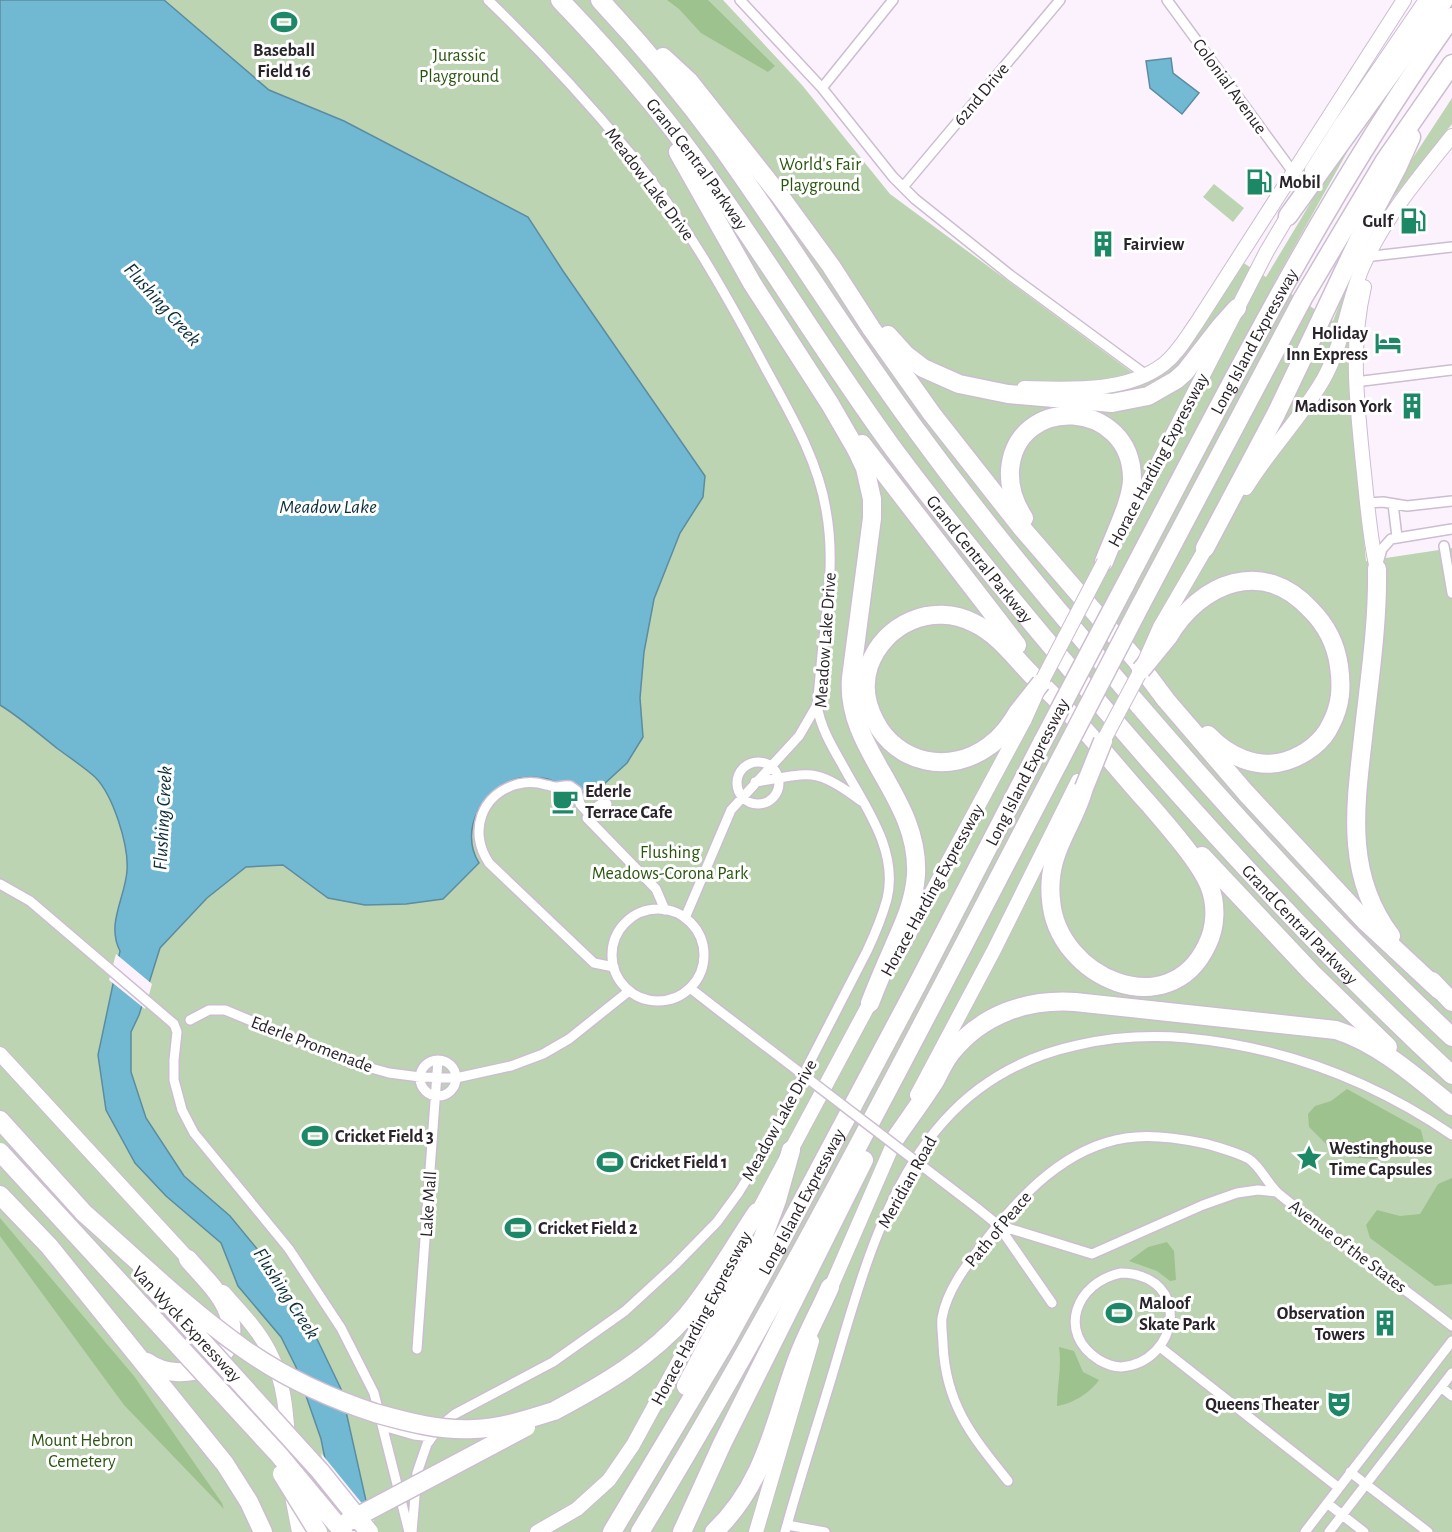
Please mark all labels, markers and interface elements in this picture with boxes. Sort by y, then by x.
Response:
sports icon: Baseball Field 16 [269,7,299,37]
street label: Colonial Avenue [1189,36,1270,138]
place label: Baseball Field 16 [253,42,315,81]
park label: Jurassic Playground [419,47,499,86]
street label: 62nd Drive [951,60,1013,129]
street label: Grand Central Parkway [642,95,751,234]
street label: Meadow Lake Drive [601,125,697,244]
park label: World's Fair Playground [779,156,861,195]
fuel station icon: Mobil [1244,167,1274,197]
place label: Mobil [1279,174,1321,192]
fuel station icon: Gulf [1398,206,1428,236]
place label: Gulf [1362,213,1395,231]
building icon: Fairview [1088,229,1118,259]
place label: Fairview [1123,236,1185,254]
water label: Flushing Creek [120,259,205,350]
street label: Long Island Expressway [1208,266,1302,418]
place label: Holiday Inn Express [1286,325,1369,364]
hotel icon: Holiday Inn Express [1373,328,1403,358]
street label: Horace Harding Expressway [1105,370,1212,550]
building icon: Madison York [1397,391,1427,421]
place label: Madison York [1294,398,1392,416]
street label: Grand Central Parkway [922,492,1036,627]
water label: Meadow Lake [279,497,377,517]
street label: Meadow Lake Drive [812,572,840,708]
street label: Long Island Expressway [983,696,1073,849]
water label: Flushing Creek [150,765,176,871]
place label: Ederle Terrace Cafe [585,783,673,822]
cafe icon: Ederle Terrace Cafe [550,786,580,816]
street label: Horace Harding Expressway [878,801,988,980]
park label: Flushing Meadows-Corona Park [592,844,749,883]
street label: Grand Central Parkway [1238,862,1361,989]
street label: Ederle Promenade [248,1013,375,1076]
street label: Meadow Lake Drive [739,1057,821,1184]
sports icon: Cricket Field 3 [300,1121,330,1151]
street label: Long Island Expressway [756,1126,849,1278]
place label: Cricket Field 3 [335,1128,434,1146]
street label: Meridian Road [875,1133,941,1232]
place label: Westinghouse Time Capsules [1329,1140,1432,1179]
place icon: Westinghouse Time Capsules [1294,1143,1324,1173]
sports icon: Cricket Field 1 [595,1147,625,1177]
place label: Cricket Field 1 [630,1154,728,1172]
street label: Lake Mall [418,1170,440,1238]
street label: Path of Peace [962,1188,1035,1271]
street label: Avenue of the States [1285,1197,1409,1297]
sports icon: Cricket Field 2 [503,1213,533,1243]
place label: Cricket Field 2 [538,1220,638,1238]
street label: Horace Harding Expressway [648,1228,755,1408]
water label: Flushing Creek [249,1244,323,1343]
street label: Van Wyck Expressway [128,1263,245,1386]
place label: Maloof Skate Park [1139,1295,1215,1334]
sports icon: Maloof Skate Park [1104,1298,1134,1328]
place label: Observation Towers [1277,1305,1365,1344]
building icon: Observation Towers [1370,1308,1400,1338]
theatre icon: Queens Theater [1324,1389,1354,1419]
place label: Queens Theater [1205,1396,1320,1414]
park label: Mount Hebron Cemetery [31,1432,133,1471]

